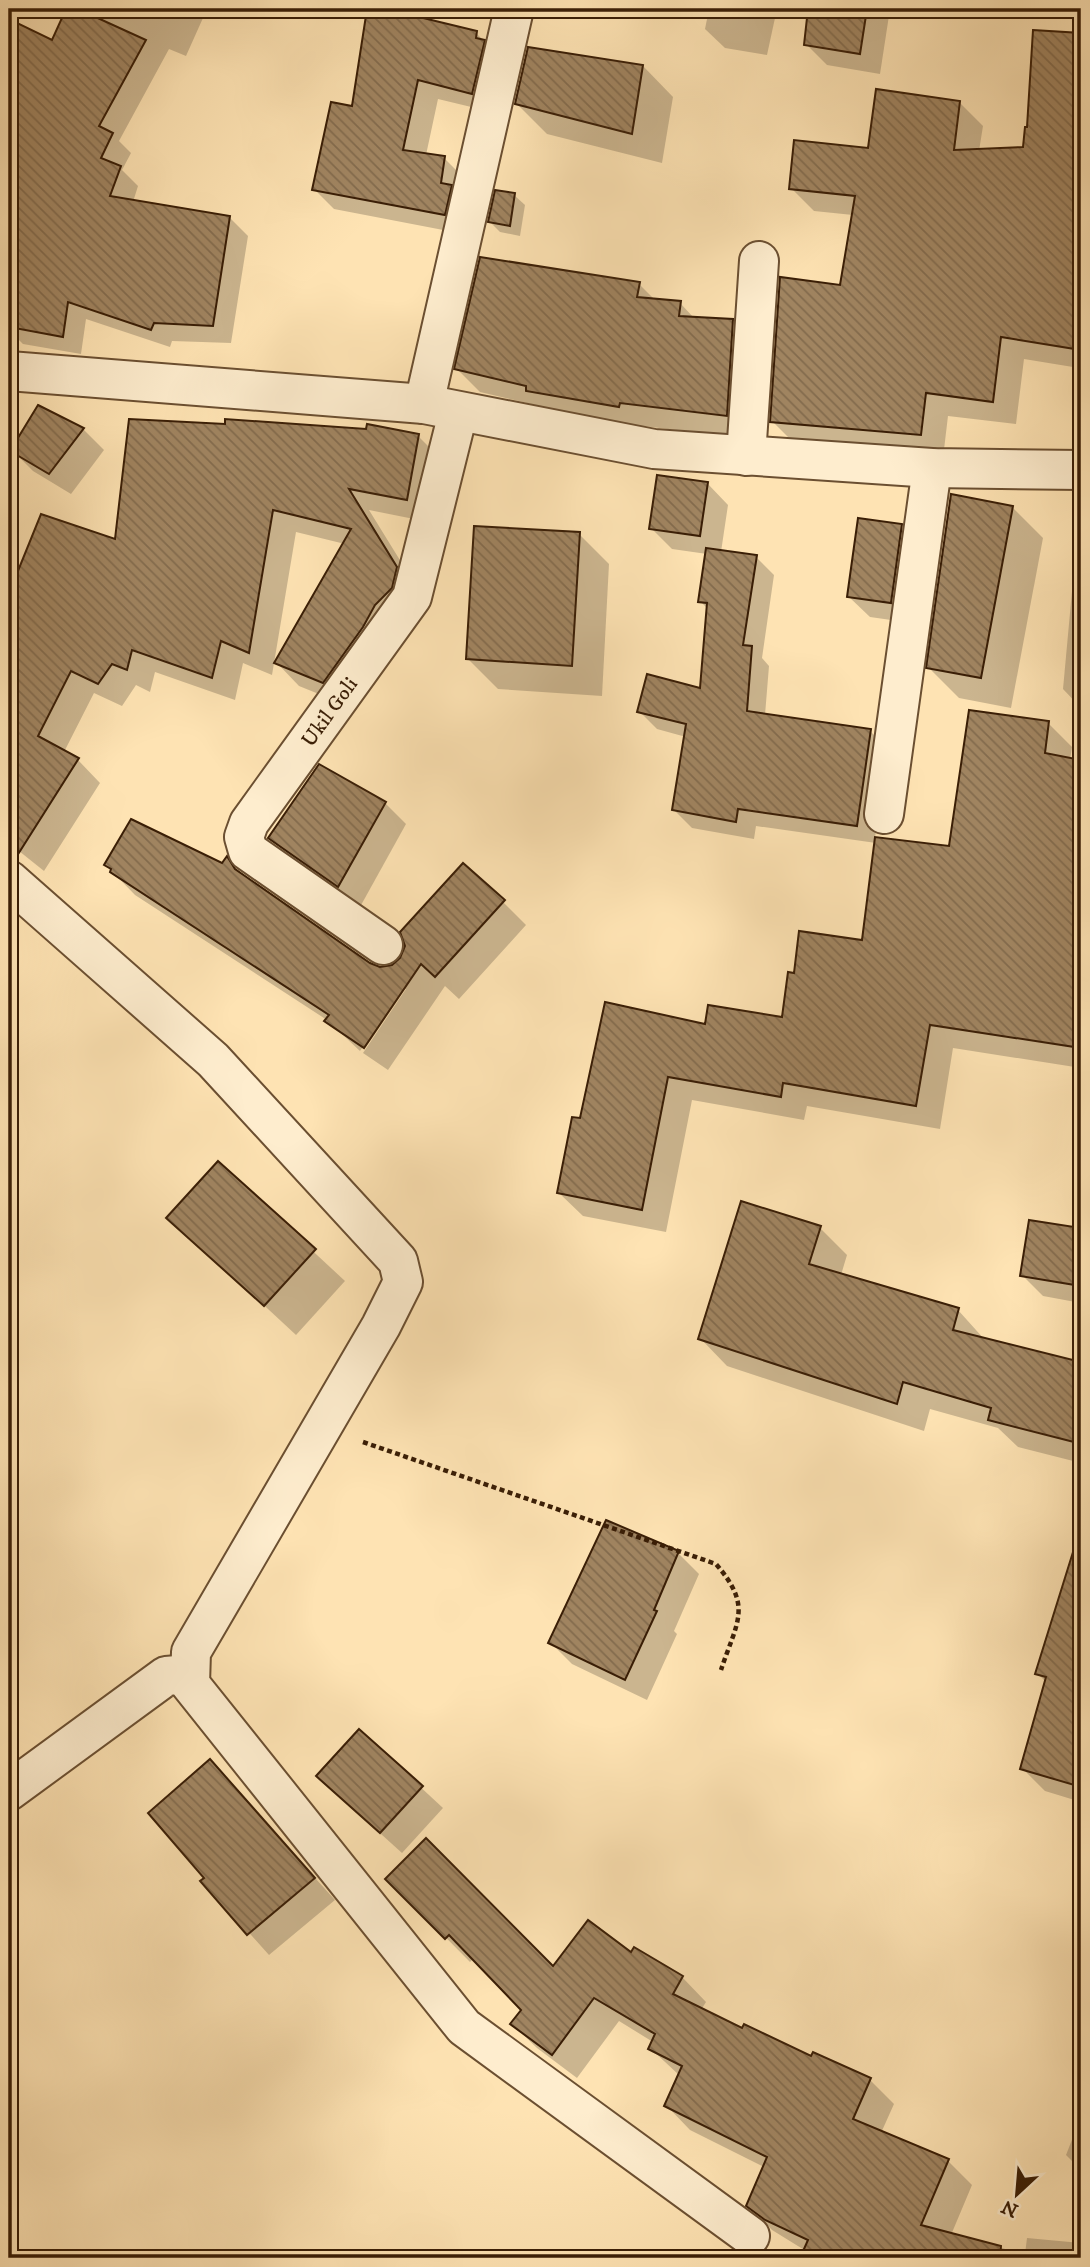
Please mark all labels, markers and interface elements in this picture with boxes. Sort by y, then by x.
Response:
street label: Ukil Goli [296,673,364,752]
north arrow [982,2158,1052,2228]
text: N [998,2194,1022,2222]

